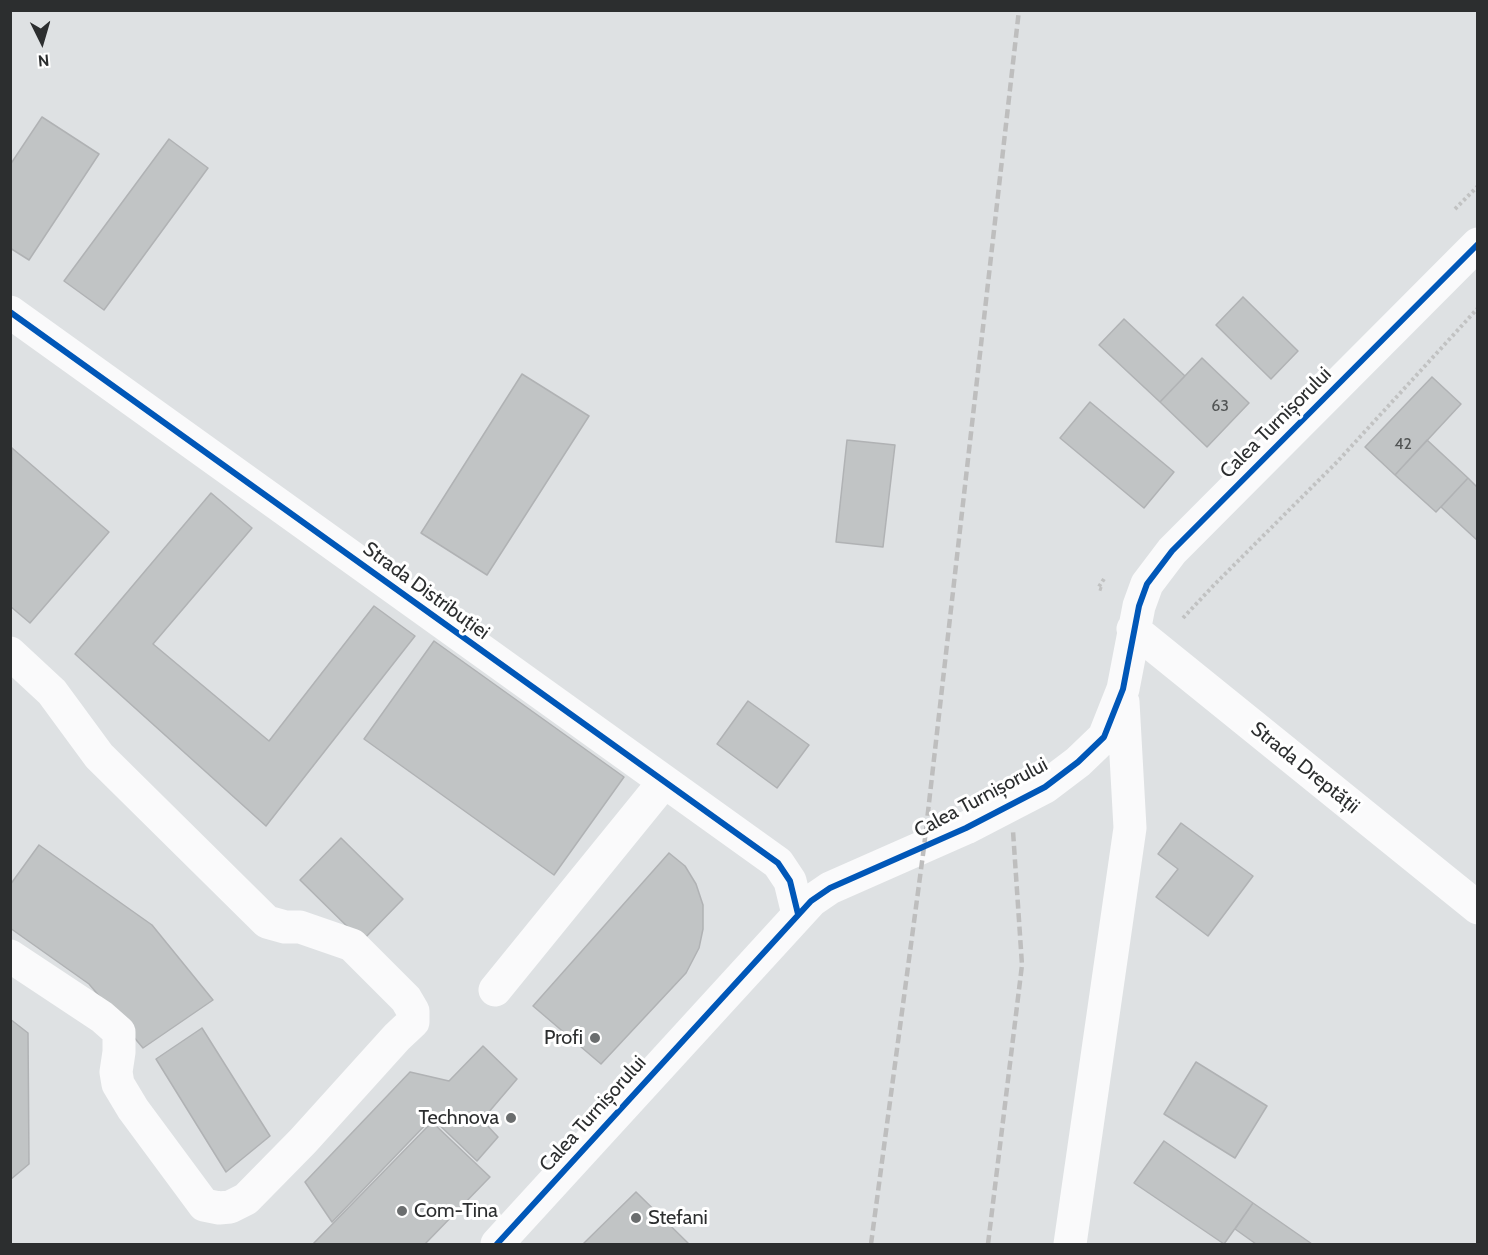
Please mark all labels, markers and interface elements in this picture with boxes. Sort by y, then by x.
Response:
north arrow [12,12,72,72]
text: N [37,50,50,70]
street label: Calea Turnișorului [1215,362,1337,484]
house number: 63 [1211,396,1229,416]
house number: 42 [1394,434,1412,454]
street label: Strada Distribuției [358,537,494,645]
street label: Strada Dreptății [1246,717,1364,819]
street label: Calea Turnișorului [910,753,1052,843]
place label: Profi [544,1026,583,1050]
marker: Profi [588,1031,602,1045]
street label: Calea Turnișorului [535,1051,651,1177]
place label: Technova [418,1106,499,1130]
marker: Technova [504,1111,518,1125]
place label: Com-Tina [414,1199,498,1223]
marker: Com-Tina [395,1204,409,1218]
place label: Stefani [648,1206,708,1230]
marker: Stefani [629,1211,643,1225]

